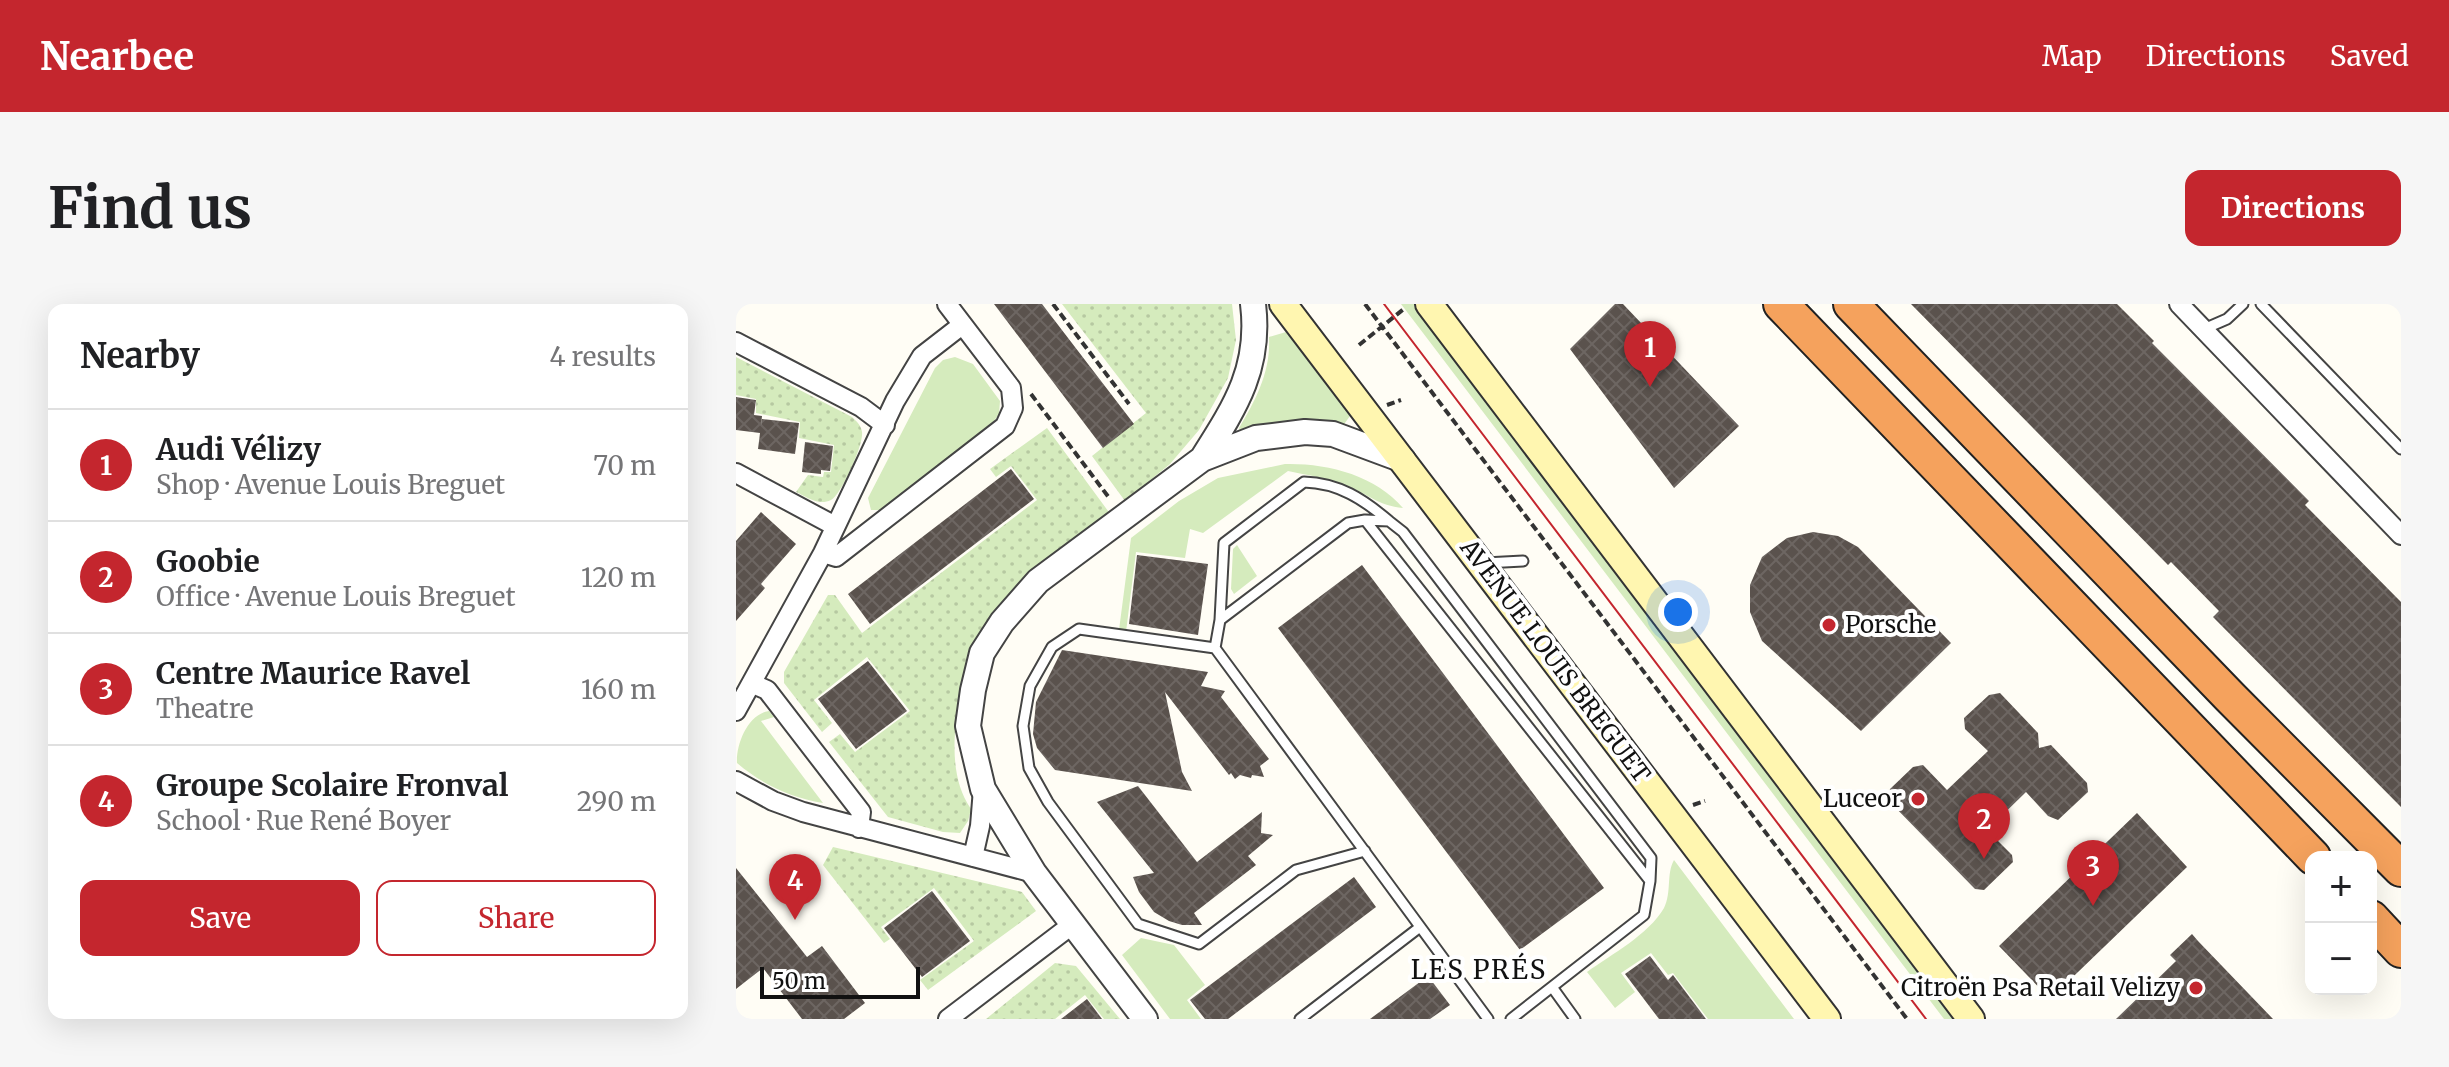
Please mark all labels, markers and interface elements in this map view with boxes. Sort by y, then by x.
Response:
text: Nearbee [40,33,194,80]
text: Map [2042,38,2102,74]
text: Directions [2146,38,2286,74]
text: Saved [2330,38,2409,74]
button: Directions [2185,170,2401,246]
text: Find us [48,173,252,243]
pin: 1 [1624,321,1676,387]
text: Nearby [80,335,200,377]
text: 4 results [549,340,656,373]
text: Audi Vélizy [156,430,321,468]
text: 1 [100,449,112,482]
text: 70 m [593,449,656,482]
text: Shop · Avenue Louis Breguet [156,468,505,501]
street label: AVENUE LOUIS BREGUET [1453,532,1657,789]
text: Goobie [156,542,260,580]
text: 2 [98,561,114,594]
text: 120 m [581,561,656,594]
text: Office · Avenue Louis Breguet [156,580,516,613]
your location [1658,592,1698,632]
place label: Porsche [1845,609,1936,640]
marker: Porsche [1820,616,1838,634]
text: Centre Maurice Ravel [156,654,470,692]
text: 3 [99,673,113,706]
text: 160 m [581,673,656,706]
text: Theatre [156,692,254,725]
text: Groupe Scolaire Fronval [156,766,509,804]
place label: Luceor [1823,783,1902,814]
text: 4 [98,785,114,818]
text: 290 m [577,785,656,818]
marker: Luceor [1909,790,1927,808]
pin: 2 [1958,793,2010,859]
text: School · Rue René Boyer [156,804,451,837]
pin: 3 [2067,840,2119,906]
map controls [2305,851,2377,995]
button: + [2305,851,2377,923]
pin: 4 [769,854,821,920]
button: Save [80,880,360,956]
button: Share [376,880,656,956]
button: − [2305,923,2377,995]
district label: LES PRÉS [1411,952,1547,986]
scale bar [760,963,920,999]
text: 50 m [772,967,826,995]
place label: Citroën Psa Retail Velizy [1901,972,2180,1003]
marker: Citroën Psa Retail Velizy [2187,979,2205,997]

